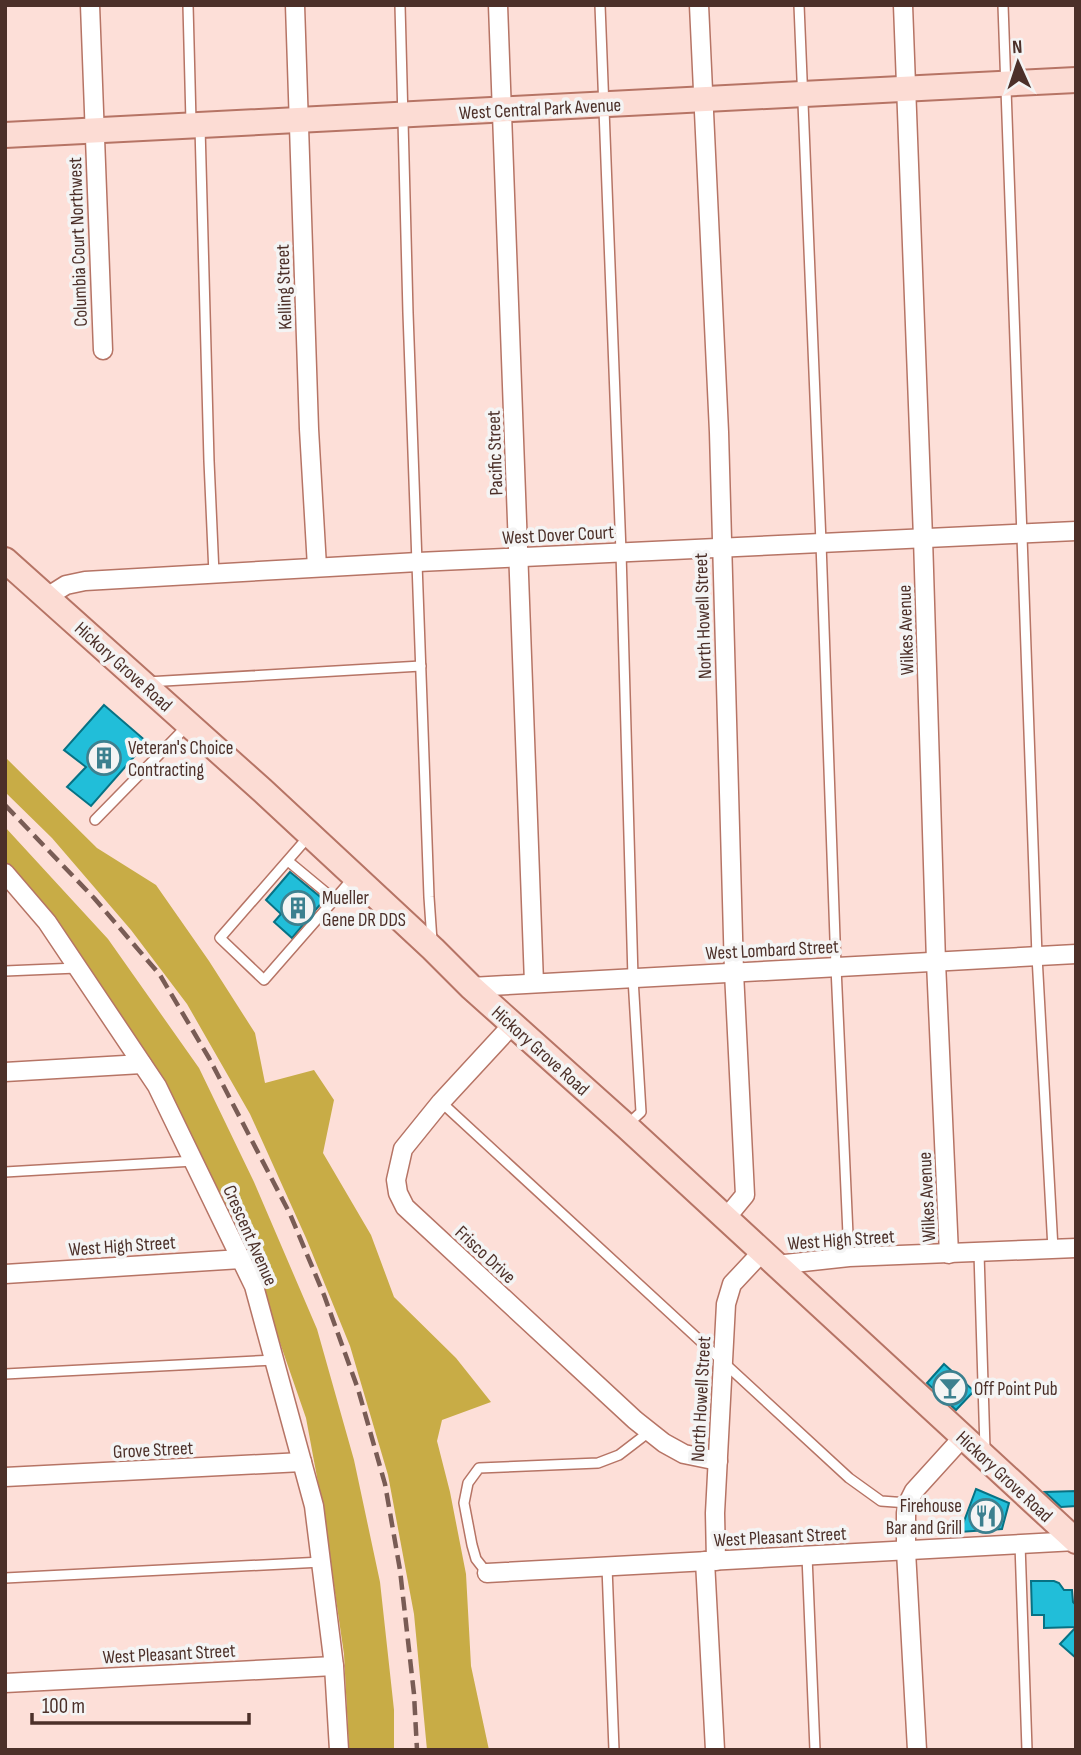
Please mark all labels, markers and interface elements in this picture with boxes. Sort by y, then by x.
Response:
north arrow [983,28,1053,98]
text: N [1012,36,1023,59]
street label: West Central Park Avenue [458,94,622,125]
street label: Columbia Court Northwest [64,157,93,327]
street label: Kelling Street [272,244,297,330]
street label: Pacific Street [483,410,508,496]
street label: West Dover Court [502,521,615,550]
street label: North Howell Street [690,552,717,679]
street label: Wilkes Avenue [893,584,920,675]
street label: Hickory Grove Road [69,617,177,717]
place label: Veteran's Choice Contracting [128,737,234,782]
building icon: Veteran's Choice Contracting [85,739,123,777]
place label: Mueller Gene DR DDS [322,887,406,932]
building icon: Mueller Gene DR DDS [279,889,317,927]
street label: West Lombard Street [705,936,840,965]
street label: Hickory Grove Road [486,1001,594,1101]
street label: Wilkes Avenue [914,1151,941,1243]
street label: Crescent Avenue [217,1182,282,1289]
street label: Frisco Drive [450,1221,520,1289]
street label: West High Street [787,1225,896,1256]
street label: West High Street [68,1231,177,1262]
street label: North Howell Street [687,1335,716,1463]
bar icon: Off Point Pub [931,1369,969,1407]
place label: Off Point Pub [974,1378,1058,1401]
street label: Hickory Grove Road [951,1427,1057,1528]
street label: Grove Street [112,1437,194,1464]
place label: Firehouse Bar and Grill [886,1495,962,1540]
restaurant icon: Firehouse Bar and Grill [967,1497,1005,1535]
street label: West Pleasant Street [713,1523,847,1552]
street label: West Pleasant Street [102,1640,236,1669]
scale bar [32,1682,248,1726]
text: 100 m [42,1694,85,1719]

